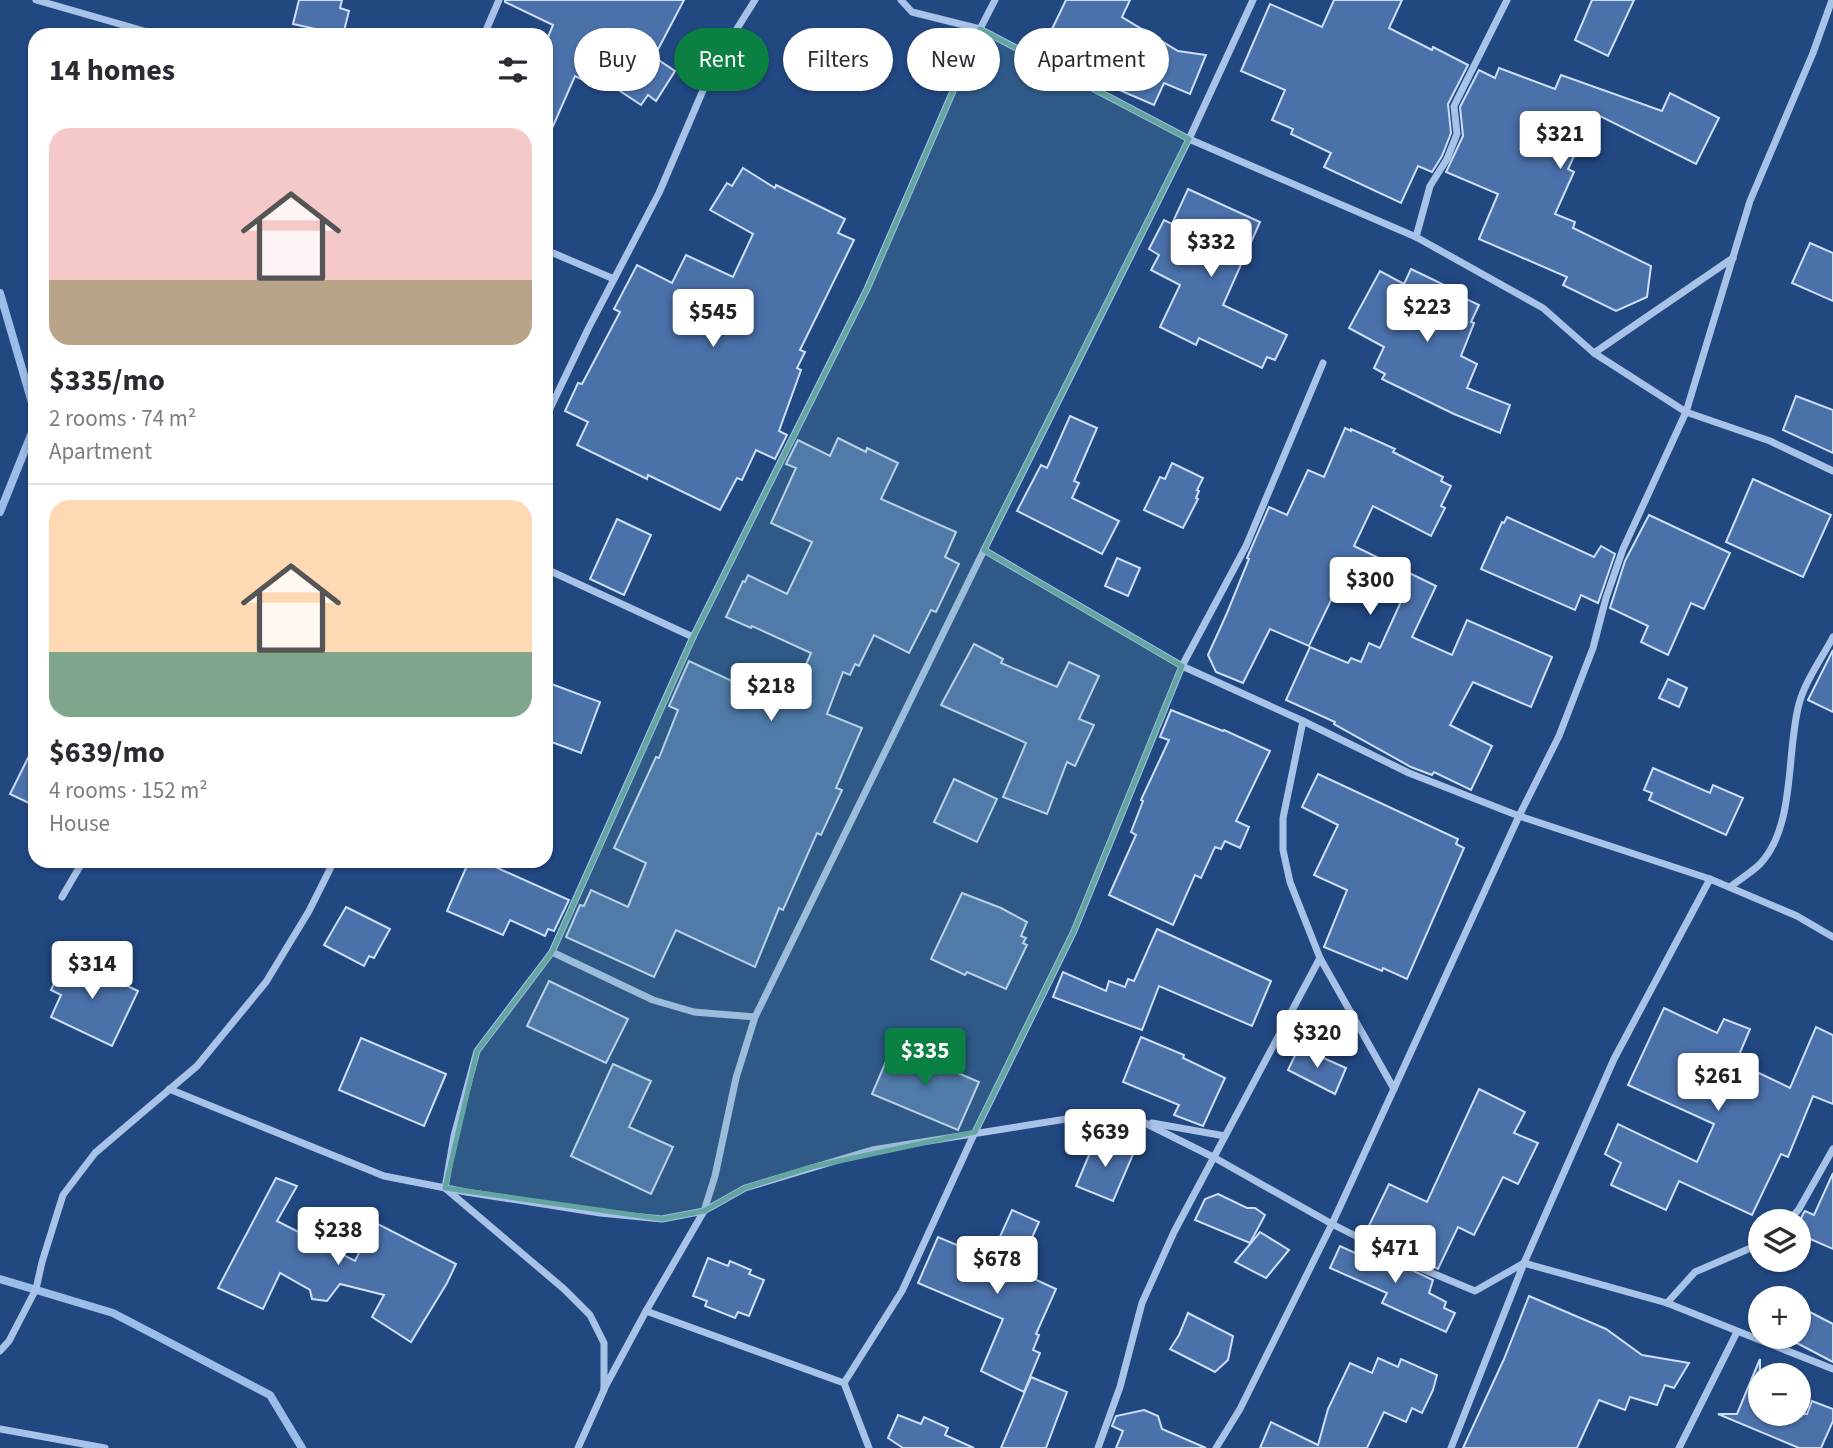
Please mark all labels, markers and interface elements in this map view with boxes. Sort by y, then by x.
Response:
chip: Buy [574,28,660,91]
chip: Rent [674,28,769,91]
chip: Filters [783,28,893,91]
chip: New [907,28,1000,91]
chip: Apartment [1014,28,1169,91]
text: 14 homes [49,49,175,92]
icon: filters [494,51,532,89]
pin: $321 [1519,111,1601,171]
text: $321 [1536,117,1584,150]
icon: home [228,173,354,299]
pin: $332 [1170,219,1252,279]
text: $332 [1187,225,1235,258]
pin: $223 [1386,284,1468,344]
pin: $545 [672,290,754,349]
text: $223 [1403,290,1451,323]
text: $545 [689,295,737,328]
text: $335/mo [49,359,165,402]
text: 2 rooms · 74 m² [49,402,196,435]
text: Apartment [49,435,152,468]
icon: home [228,545,354,671]
pin: $300 [1329,558,1411,617]
text: $300 [1346,563,1394,596]
pin: $218 [730,664,812,723]
text: $218 [747,669,795,702]
text: $639/mo [49,731,165,774]
text: 4 rooms · 152 m² [49,774,208,807]
text: House [49,807,110,840]
pin: $314 [51,942,133,1001]
text: $314 [68,947,116,980]
pin: $320 [1276,1010,1358,1070]
text: $320 [1293,1016,1341,1049]
pin: $335 [884,1028,966,1088]
text: $335 [901,1034,949,1067]
pin: $261 [1677,1054,1759,1113]
text: $261 [1694,1059,1742,1092]
pin: $639 [1064,1110,1146,1169]
text: $639 [1081,1115,1129,1148]
pin: $238 [297,1208,379,1267]
map controls [1748,1209,1811,1426]
button: layers [1748,1209,1811,1272]
text: $238 [314,1213,362,1246]
pin: $471 [1354,1226,1436,1285]
text: $471 [1371,1231,1419,1264]
pin: $678 [956,1236,1038,1296]
text: $678 [973,1242,1021,1275]
button: + [1748,1286,1811,1349]
button: − [1748,1363,1811,1426]

